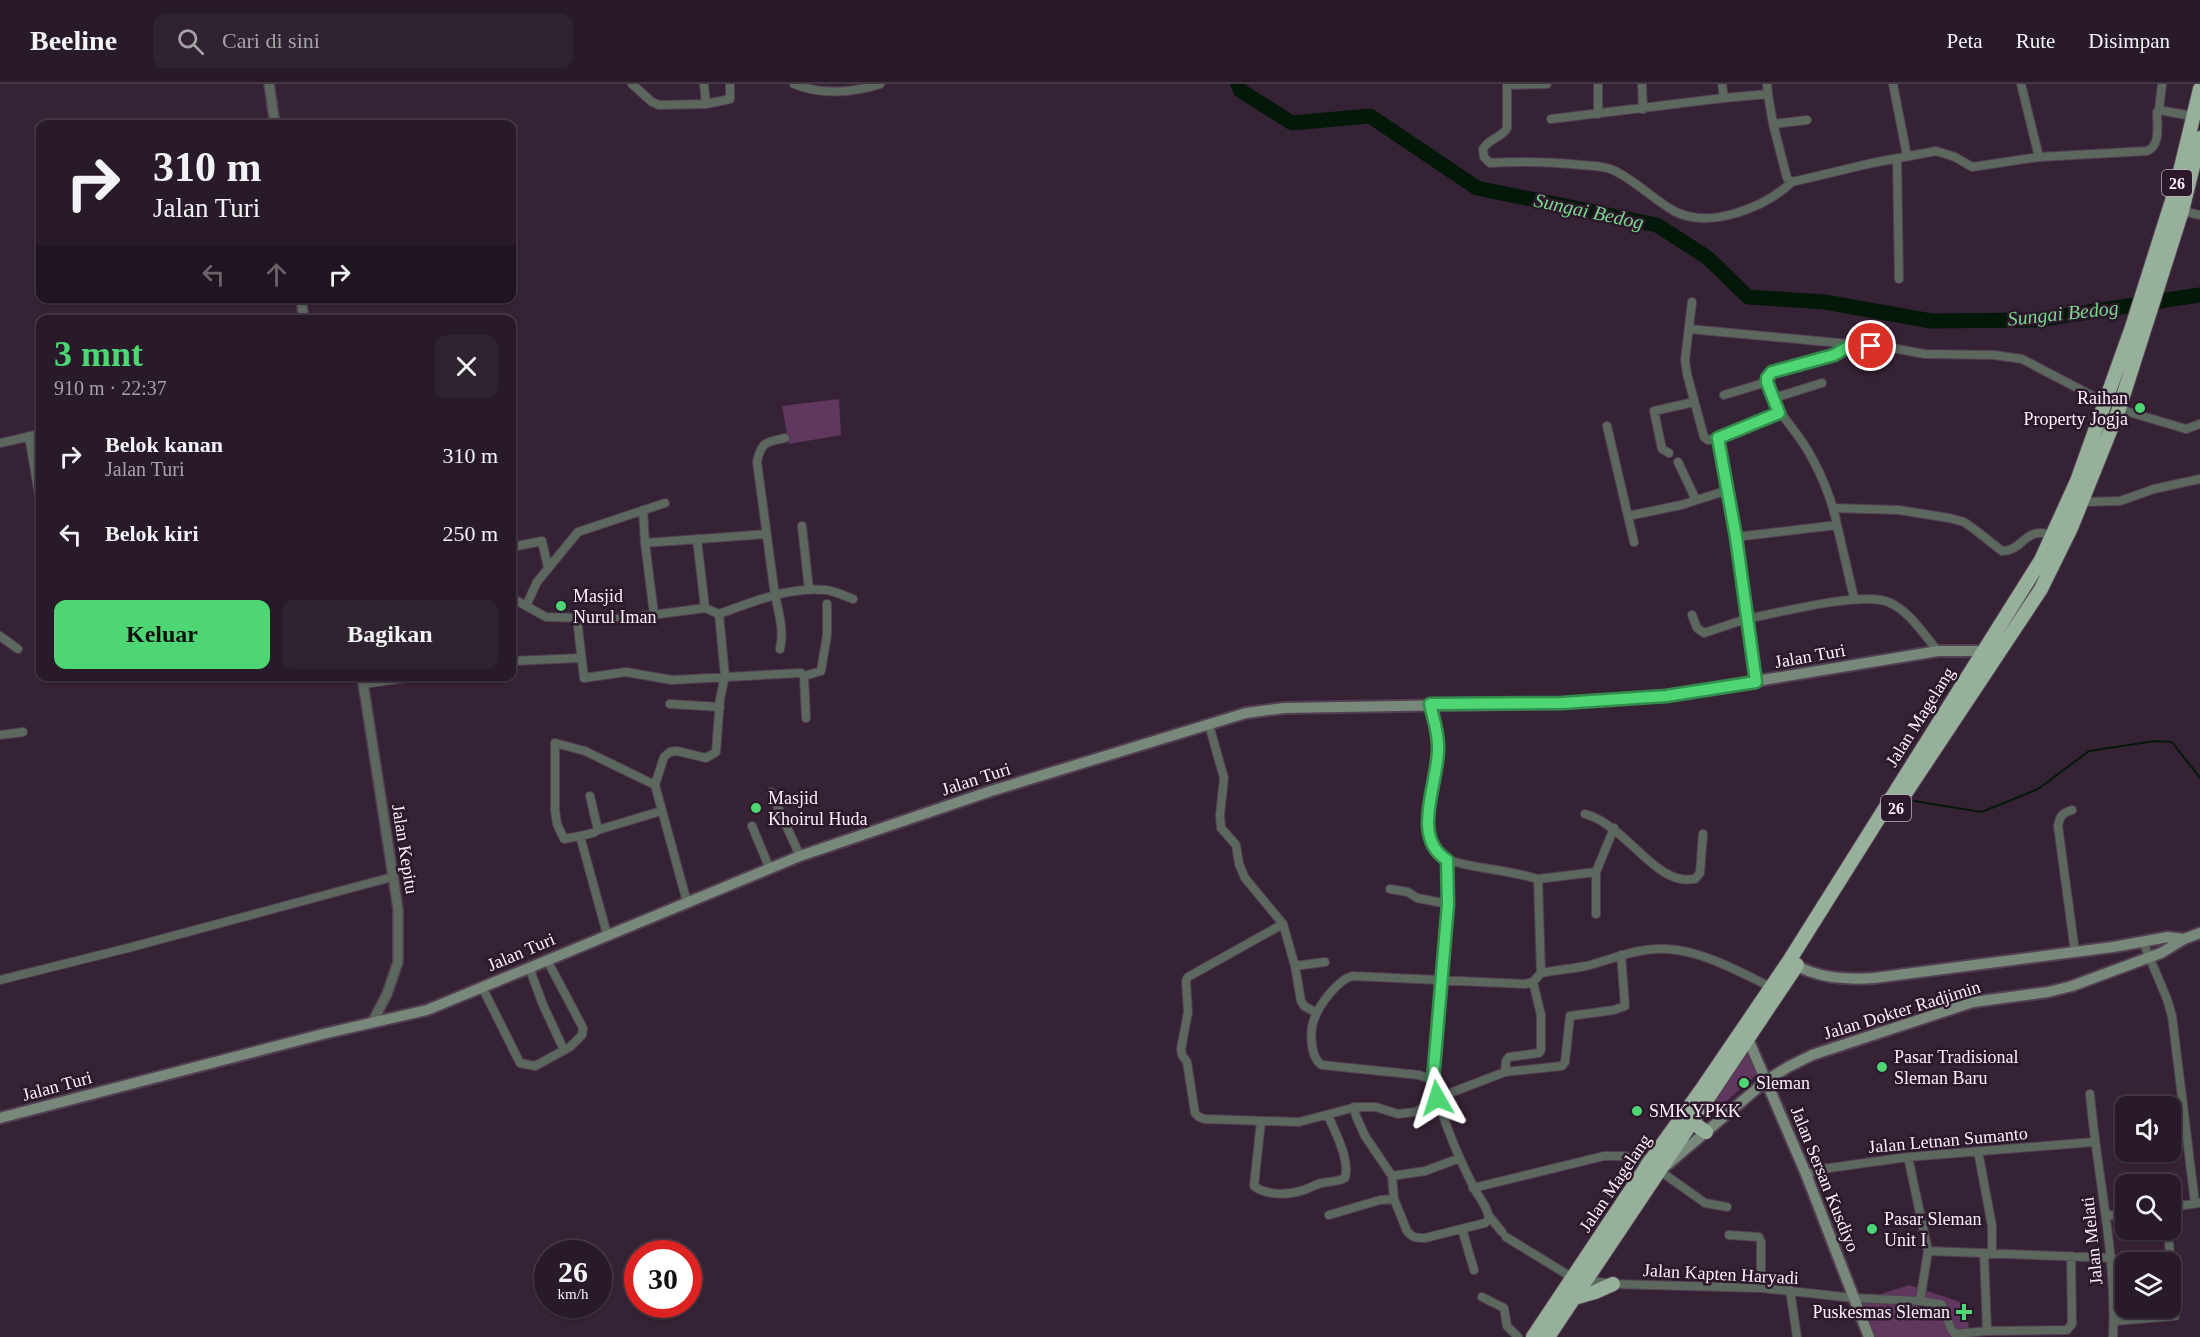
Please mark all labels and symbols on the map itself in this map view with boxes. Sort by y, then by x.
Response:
road number: 26 [2162,170,2192,196]
water label: Sungai Bedog [1532,189,1646,234]
water label: Sungai Bedog [2006,296,2120,331]
pin [1845,320,1896,371]
place label: Raihan Property Jogja [2024,388,2128,429]
marker: Raihan Property Jogja [2133,401,2147,415]
place label: Masjid Nurul Iman [573,586,656,627]
marker: Masjid Nurul Iman [554,599,568,613]
street label: Jalan Turi [1773,640,1847,672]
street label: Jalan Magelang [1881,664,1959,770]
street label: Jalan Turi [939,758,1013,800]
place label: Masjid Khoirul Huda [768,788,867,829]
road number: 26 [1881,795,1911,821]
marker: Masjid Khoirul Huda [749,801,763,815]
street label: Jalan Kepitu [388,803,422,895]
street label: Jalan Turi [484,929,558,975]
street label: Jalan Dokter Radjimin [1821,977,1983,1043]
place label: Pasar Tradisional Sleman Baru [1894,1047,2019,1088]
marker: Pasar Tradisional Sleman Baru [1875,1060,1889,1074]
position arrow [1405,1066,1469,1130]
street label: Jalan Turi [20,1067,94,1105]
place label: Sleman [1756,1073,1810,1093]
marker: Sleman [1737,1076,1751,1090]
place label: SMK YPKK [1649,1101,1741,1121]
street label: Jalan Sersan Kusdiyo [1787,1103,1863,1255]
marker: SMK YPKK [1630,1104,1644,1118]
street label: Jalan Letnan Sumanto [1867,1123,2029,1157]
street label: Jalan Magelang [1575,1130,1655,1236]
street label: Jalan Melati [2077,1196,2107,1286]
place label: Pasar Sleman Unit I [1884,1209,1981,1250]
marker: Pasar Sleman Unit I [1865,1222,1879,1236]
speed limit sign: 30 [624,1240,702,1318]
street label: Jalan Kapten Haryadi [1643,1260,1799,1288]
place label: Puskesmas Sleman [1813,1302,1950,1322]
marker: Puskesmas Sleman [1955,1303,1973,1321]

